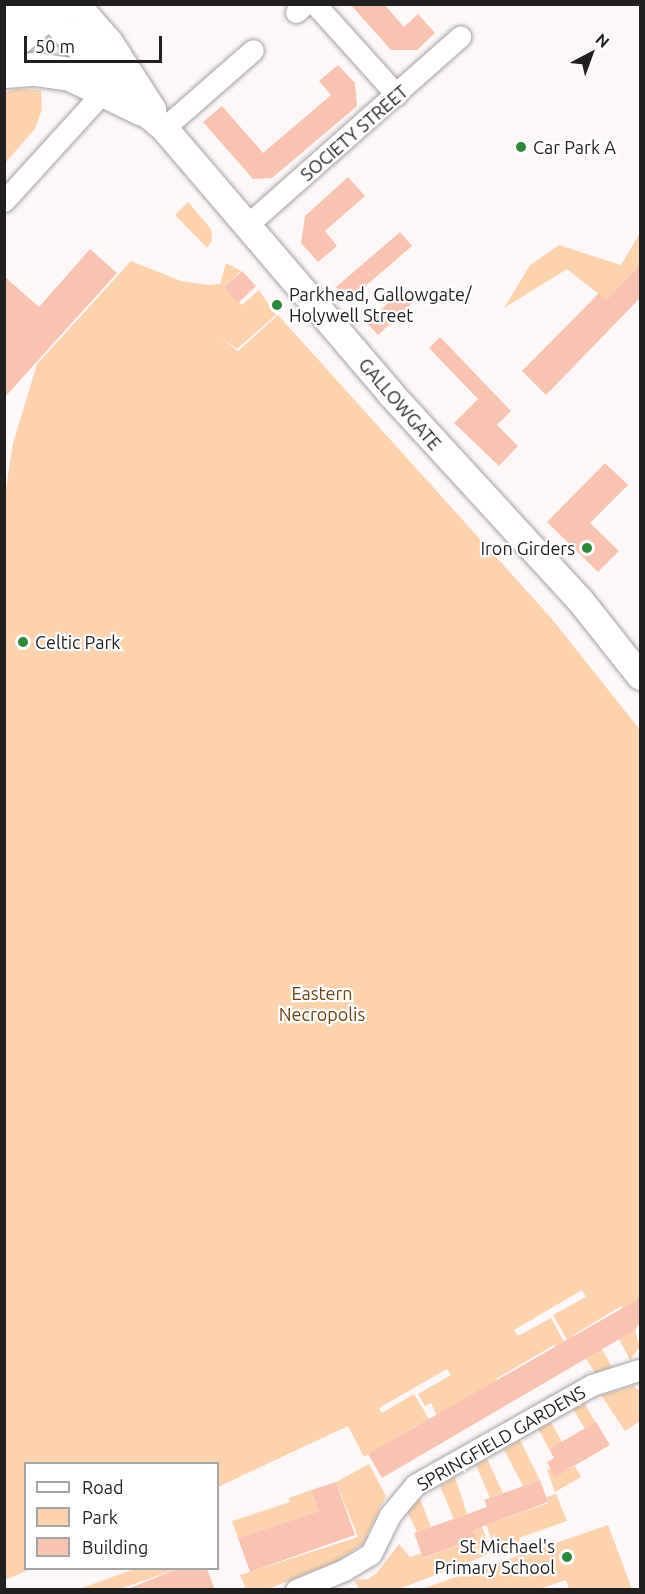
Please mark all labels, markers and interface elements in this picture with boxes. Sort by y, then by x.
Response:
scale bar [27,24,165,62]
north arrow [561,24,621,84]
text: N [592,30,613,51]
text: 50 m [35,36,75,56]
street label: SOCIETY STREET [296,81,412,185]
place label: Car Park A [533,136,616,158]
marker: Car Park A [514,140,528,154]
place label: Parkhead, Gallowgate/ Holywell Street [289,284,472,326]
marker: Parkhead, Gallowgate/ Holywell Street [270,298,284,312]
street label: GALLOWGATE [354,354,446,454]
place label: Iron Girders [480,537,575,559]
marker: Iron Girders [580,541,594,555]
place label: Celtic Park [35,631,120,653]
marker: Celtic Park [16,635,30,649]
park label: Eastern Necropolis [279,983,365,1026]
street label: SPRINGFIELD GARDENS [413,1381,589,1495]
legend [24,1462,219,1570]
text: Road [82,1477,124,1497]
text: Park [82,1507,118,1527]
place label: St Michael's Primary School [434,1536,555,1578]
text: Building [82,1537,148,1557]
marker: St Michael's Primary School [560,1550,574,1564]

